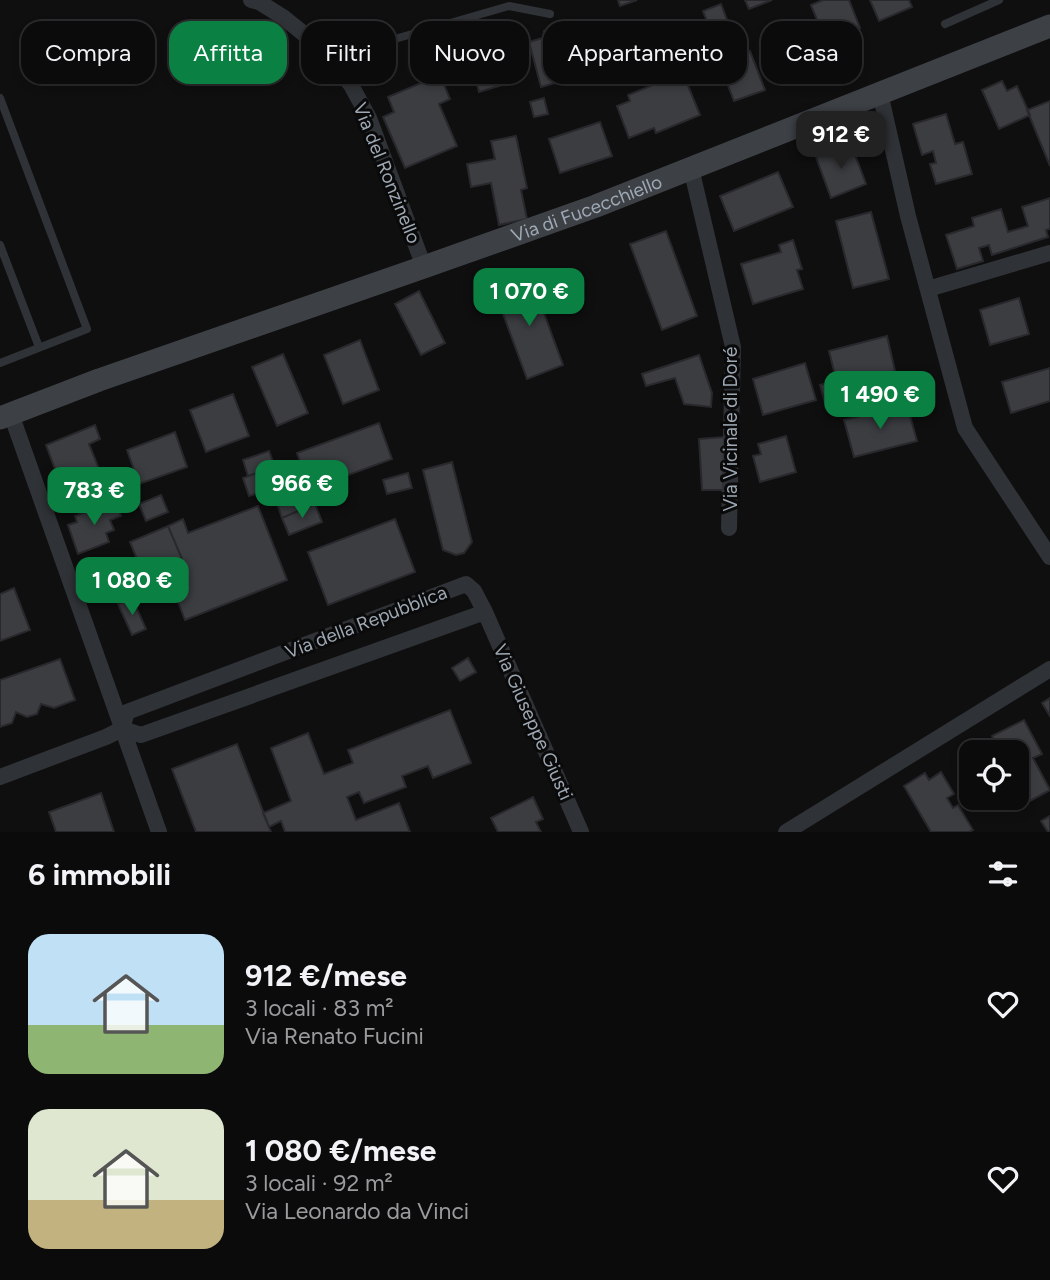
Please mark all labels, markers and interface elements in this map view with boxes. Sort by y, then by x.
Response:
chip: Compra [21,21,155,84]
chip: Affitta [169,21,287,84]
chip: Filtri [301,21,396,84]
chip: Nuovo [410,21,529,84]
chip: Appartamento [543,21,747,84]
chip: Casa [761,21,862,84]
street label: Via del Ronzinello [348,99,426,247]
pin: 912 € [792,111,890,171]
text: 912 € [812,120,870,148]
street label: Via di Fucecchiello [508,170,665,247]
pin: 1 070 € [464,268,594,328]
text: 1 070 € [489,277,569,305]
street label: Via Vicinale di Doré [719,347,742,511]
pin: 1 490 € [815,372,945,431]
text: 1 490 € [840,380,920,408]
pin: 966 € [253,461,351,520]
pin: 783 € [45,468,143,527]
text: 966 € [271,469,333,497]
text: 783 € [63,476,125,504]
pin: 1 080 € [67,558,197,617]
text: 1 080 € [92,566,172,594]
street label: Via della Repubblica [282,581,450,663]
street label: Via Giuseppe Giusti [488,641,578,803]
map controls [959,740,1029,810]
button: locate [959,740,1029,810]
icon: filters [984,855,1022,893]
text: 6 immobili [28,856,171,893]
text: 912 €/mese [245,957,407,994]
icon: home [84,962,168,1046]
icon: heart [984,985,1022,1023]
text: 3 locali · 83 m² [245,994,394,1022]
text: Via Renato Fucini [245,1022,424,1050]
text: 1 080 €/mese [245,1132,436,1169]
icon: home [84,1137,168,1221]
icon: heart [984,1160,1022,1198]
text: 3 locali · 92 m² [245,1169,393,1197]
text: Via Leonardo da Vinci [245,1197,469,1225]

